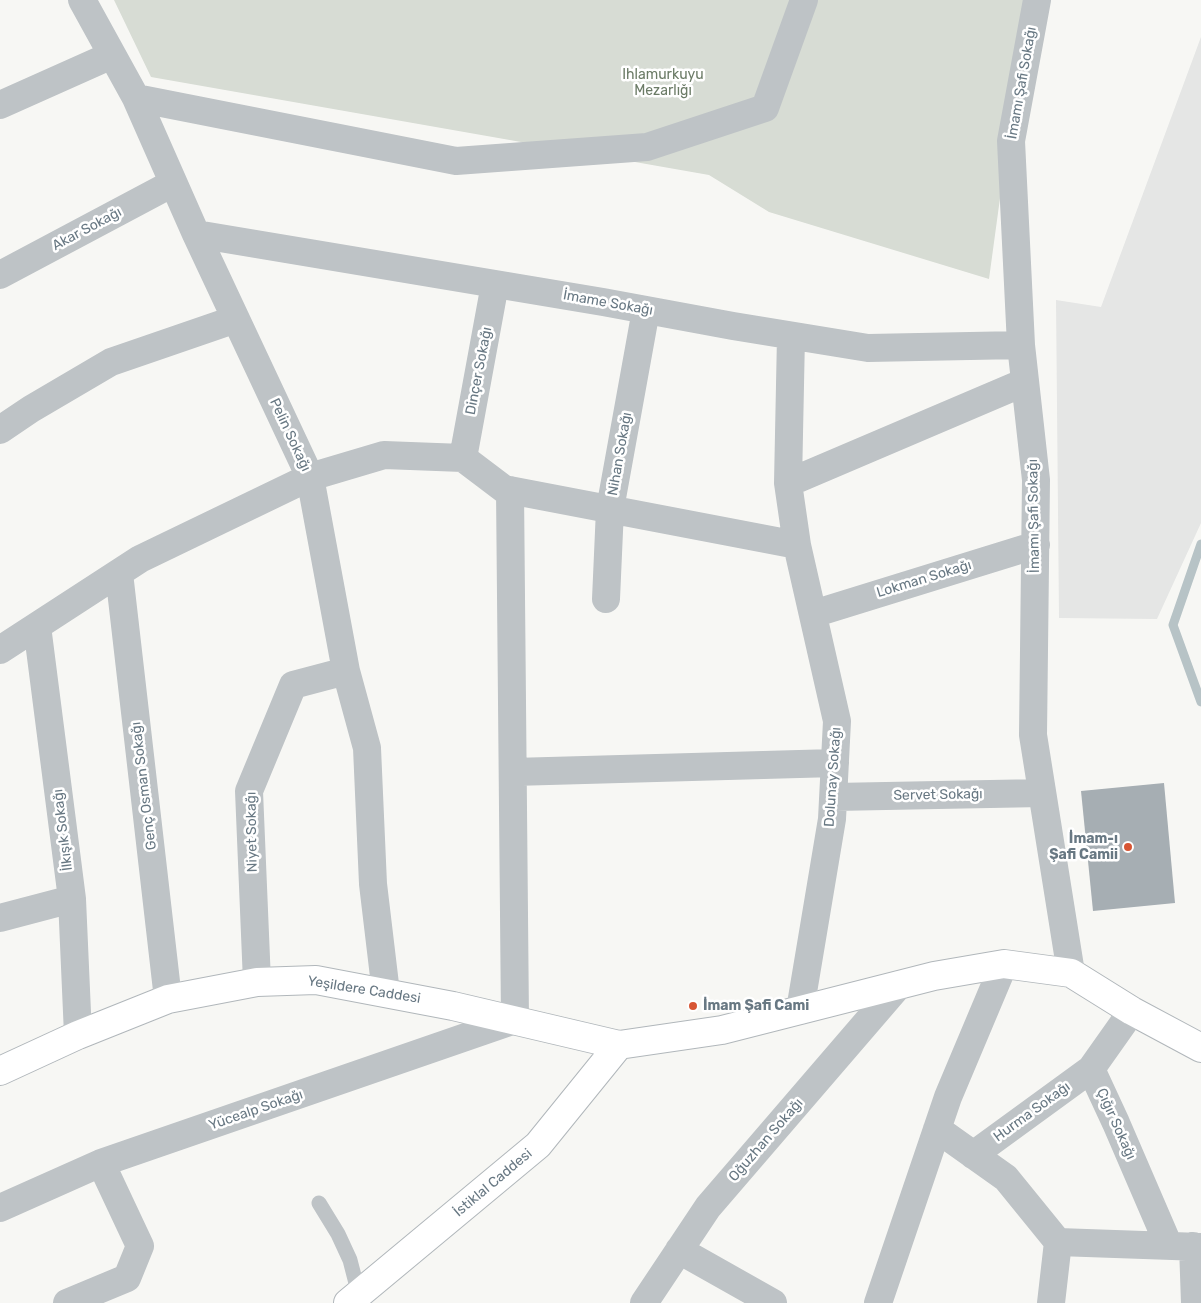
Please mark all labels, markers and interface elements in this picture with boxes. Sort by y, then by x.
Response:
street label: İmamı Şafi Sokağı [1004,25,1040,141]
park label: Ihlamurkuyu Mezarlığı [622,67,704,100]
street label: Akar Sokağı [49,204,125,254]
street label: İmame Sokağı [562,287,654,319]
street label: Dinçer Sokağı [462,326,496,416]
street label: Pelin Sokağı [266,396,314,474]
street label: Nihan Sokağı [604,411,636,497]
street label: İmamı Şafi Sokağı [1025,459,1043,573]
street label: Lokman Sokağı [875,557,973,601]
street label: Genç Osman Sokağı [128,721,160,851]
street label: Dolunay Sokağı [821,727,845,827]
street label: Servet Sokağı [893,786,983,804]
street label: İlkışık Sokağı [50,788,76,872]
street label: Niyet Sokağı [243,792,261,872]
place label: İmam-ı Şafi Camii [1049,831,1118,864]
marker: İmam-ı Şafi Camii [1122,841,1134,853]
street label: Yeşildere Caddesi [306,973,422,1007]
place label: İmam Şafi Cami [703,998,809,1014]
marker: İmam Şafi Cami [687,1000,699,1012]
street label: Hurma Sokağı [990,1079,1074,1145]
street label: Yücealp Sokağı [207,1086,305,1134]
street label: Çığır Sokağı [1093,1086,1139,1162]
street label: Oğuzhan Sokağı [725,1095,807,1185]
street label: İstiklal Caddesi [450,1145,536,1221]

